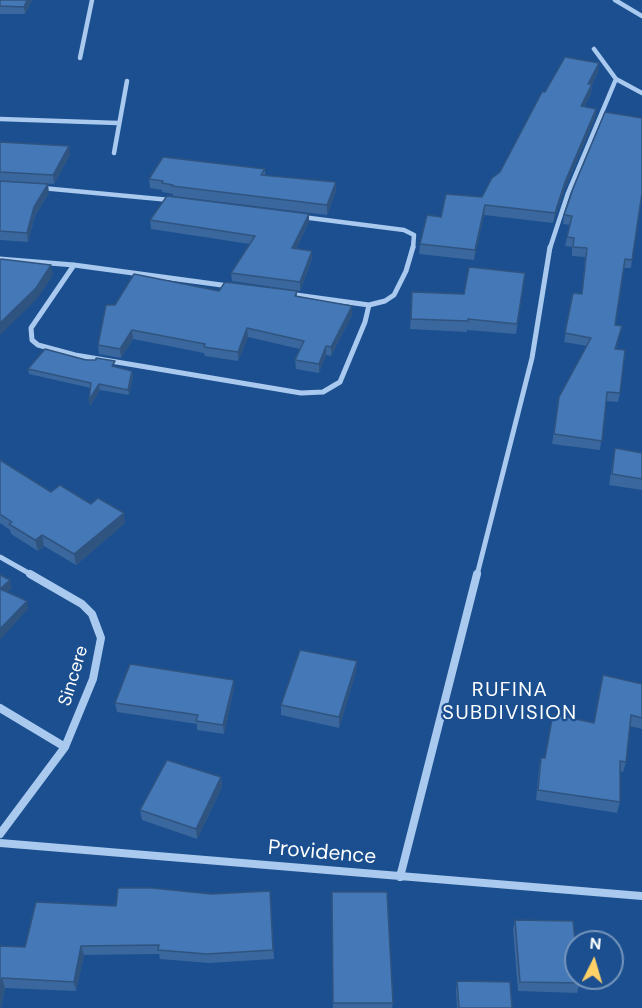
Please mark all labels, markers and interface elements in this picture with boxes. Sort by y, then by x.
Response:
street label: Sincere [55,643,93,709]
district label: RUFINA SUBDIVISION [442,679,578,726]
street label: Providence [267,836,377,870]
north arrow [564,930,624,990]
text: N [589,933,602,955]

